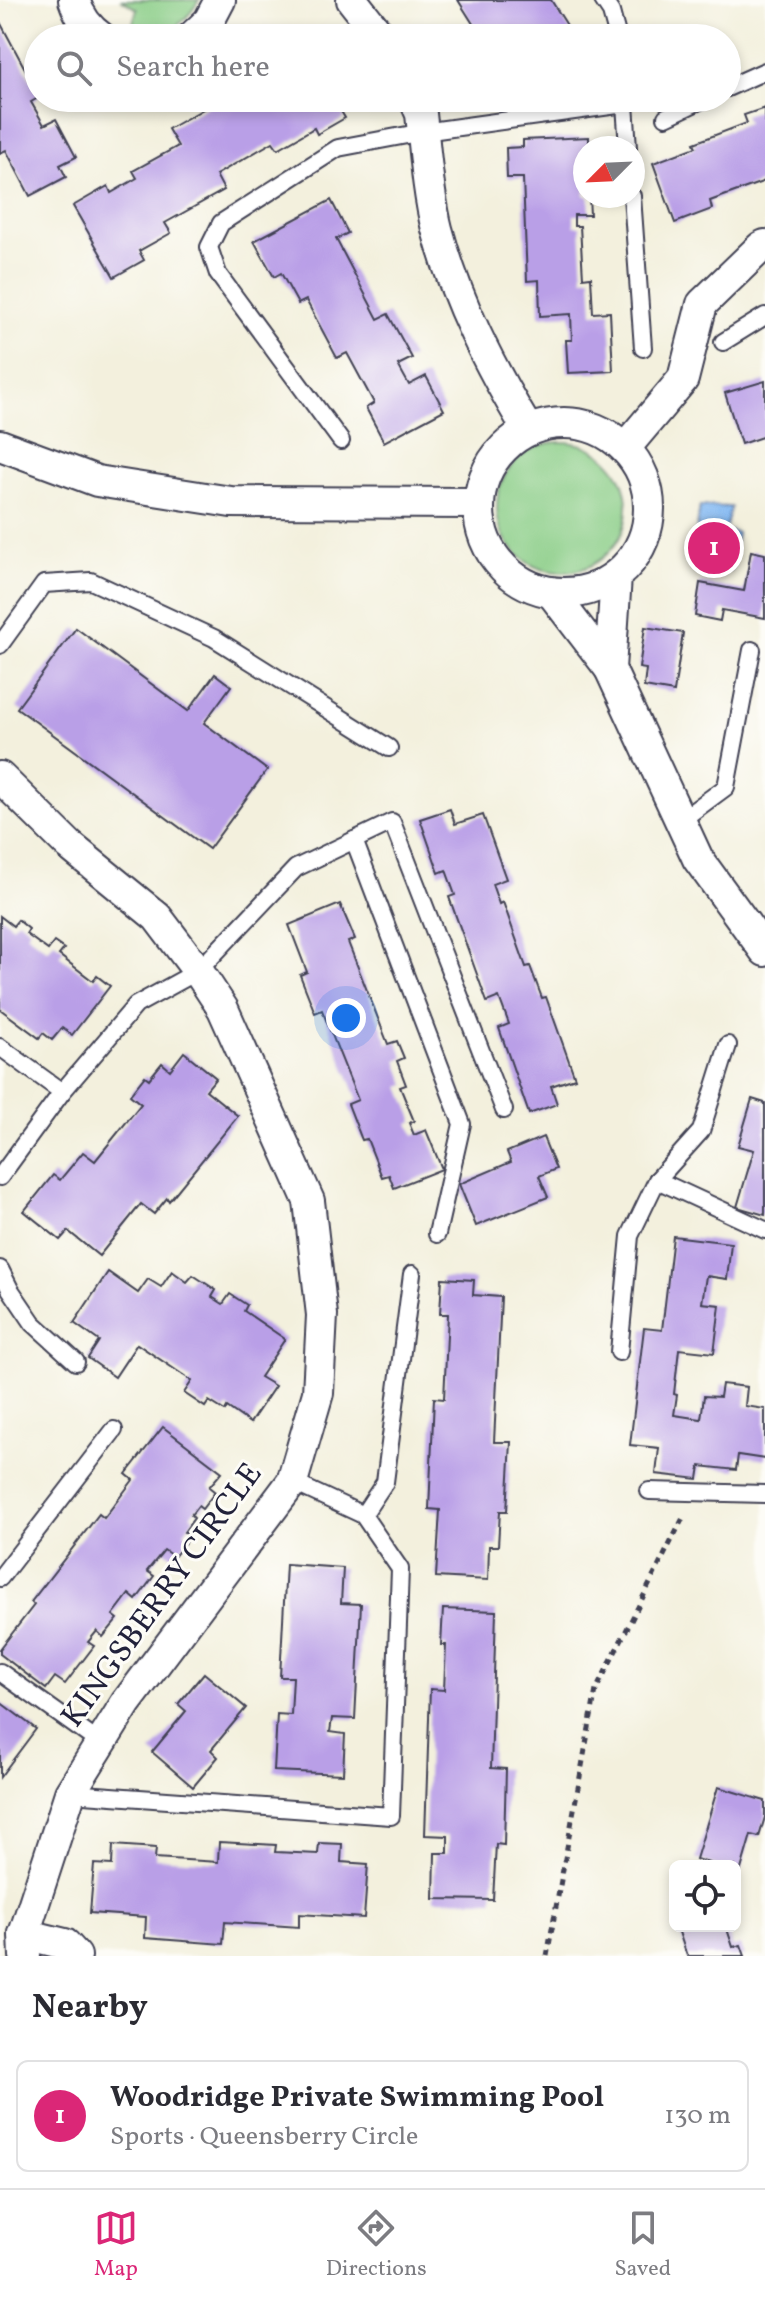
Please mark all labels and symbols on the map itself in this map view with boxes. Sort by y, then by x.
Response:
north arrow [573,136,645,208]
pin: 1 [688,518,740,578]
your location [326,998,366,1038]
street label: KINGSBERRY CIRCLE [52,1455,274,1737]

